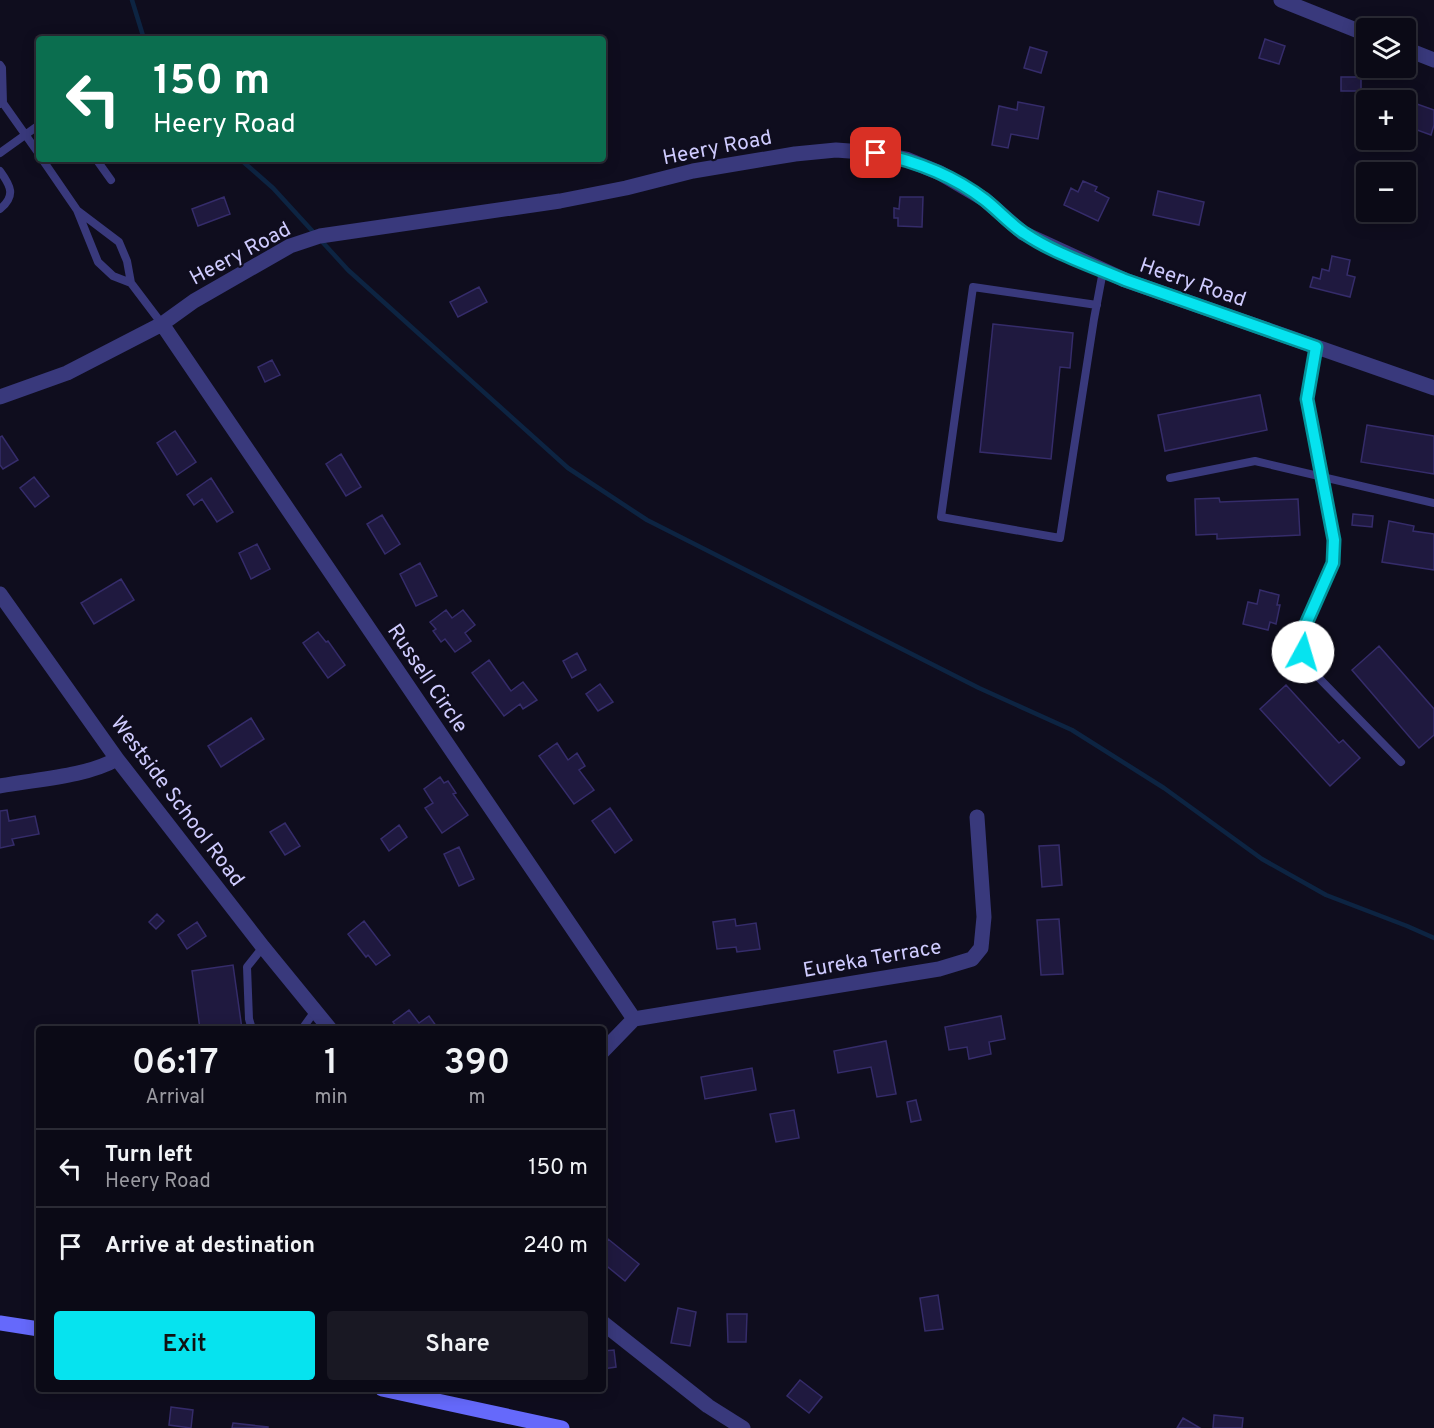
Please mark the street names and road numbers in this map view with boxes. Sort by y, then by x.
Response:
street label: Heery Road [660,125,774,172]
street label: Heery Road [185,216,296,292]
street label: Heery Road [1136,253,1249,314]
street label: Russell Circle [380,619,473,739]
street label: Westside School Road [104,711,250,893]
street label: Eureka Terrace [801,934,944,985]

